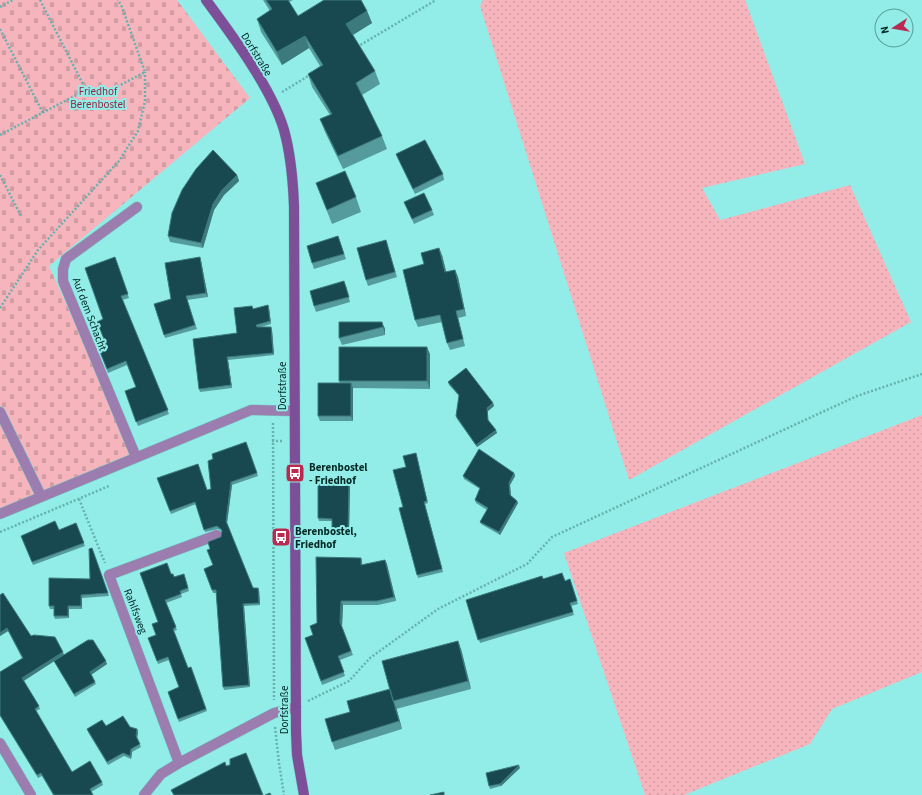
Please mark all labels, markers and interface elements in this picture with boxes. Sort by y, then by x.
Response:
north arrow [874,8,914,48]
text: N [877,25,893,35]
street label: Dorfstraße [237,30,276,79]
park label: Friedhof Berenbostel [70,84,126,112]
street label: Auf dem Schacht [69,275,110,353]
street label: Dorfstraße [275,361,290,410]
place label: Berenbostel - Friedhof [309,460,368,488]
bus stop icon: Berenbostel - Friedhof [284,462,306,484]
place label: Berenbostel, Friedhof [295,524,357,552]
bus stop icon: Berenbostel, Friedhof [270,526,292,548]
street label: Rahlfsweg [120,587,151,636]
street label: Dorfstraße [277,685,292,734]

